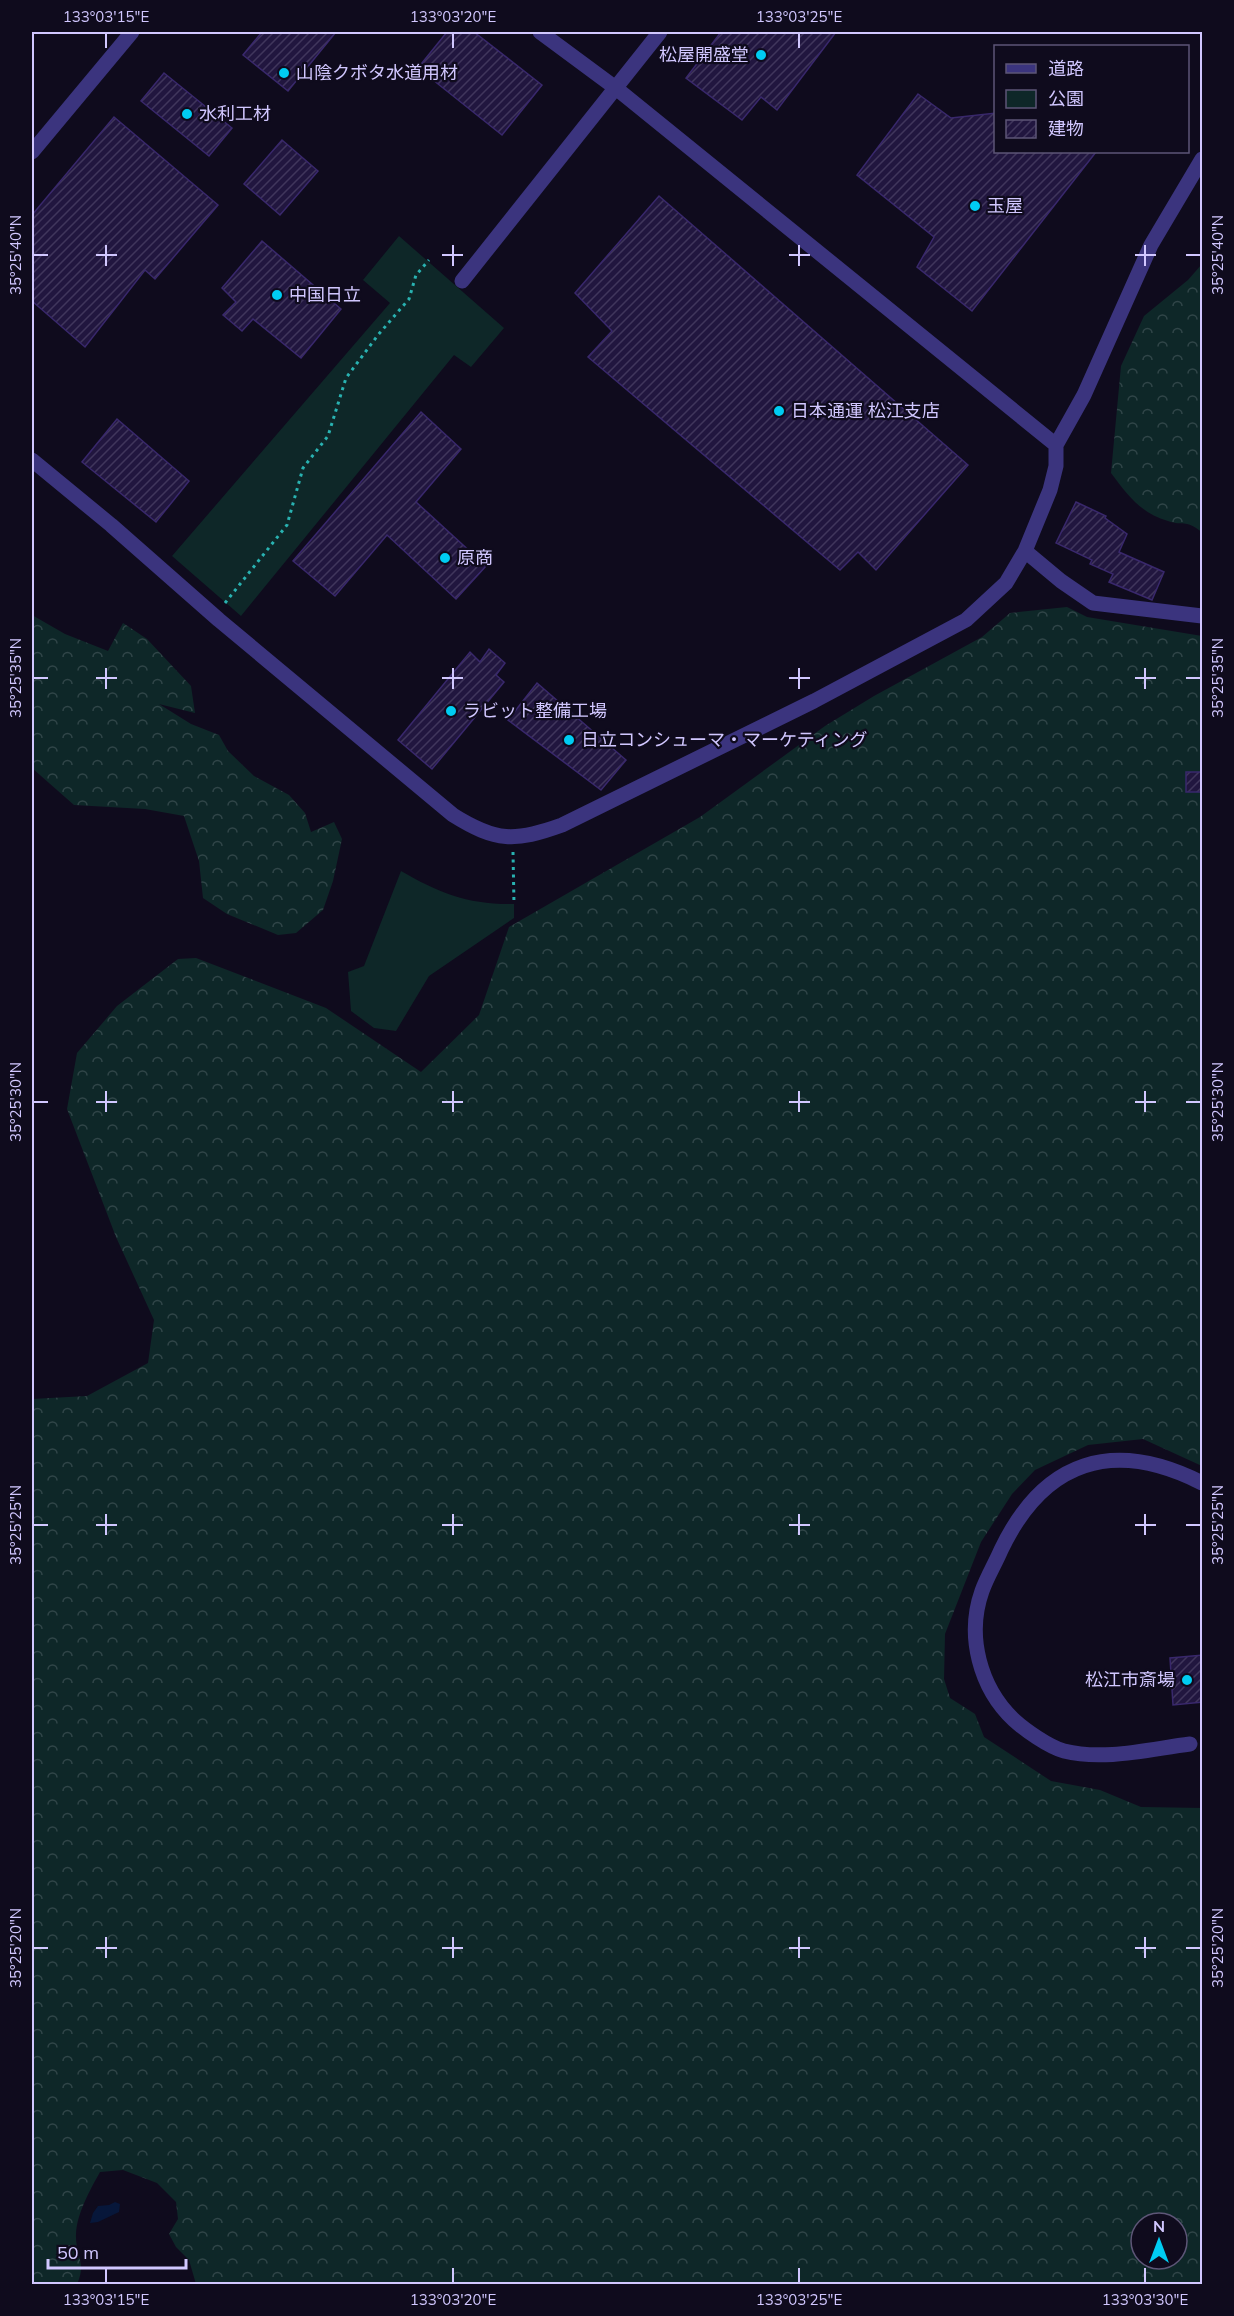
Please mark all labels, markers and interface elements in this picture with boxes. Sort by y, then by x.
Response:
text: 133°03'15"E [63,7,149,26]
text: 133°03'20"E [410,7,496,26]
text: 133°03'25"E [756,7,842,26]
place label: 松屋開盛堂 [659,43,749,66]
legend [994,45,1189,153]
marker: 松屋開盛堂 [754,48,768,62]
text: 道路 [1048,57,1084,80]
place label: 山陰クボタ水道用材 [296,61,458,84]
marker: 山陰クボタ水道用材 [277,66,291,80]
text: 公園 [1048,87,1084,110]
place label: 水利工材 [199,102,271,125]
marker: 水利工材 [180,107,194,121]
text: 建物 [1048,117,1084,140]
place label: 玉屋 [987,194,1023,217]
marker: 玉屋 [968,199,982,213]
text: 35°25'40"N [6,215,25,295]
text: 35°25'40"N [1208,215,1227,295]
place label: 中国日立 [289,283,361,306]
marker: 中国日立 [270,288,284,302]
place label: 日本通運 松江支店 [791,399,940,422]
marker: 日本通運 松江支店 [772,404,786,418]
place label: 原商 [457,546,493,569]
marker: 原商 [438,551,452,565]
text: 35°25'35"N [6,638,25,718]
text: 35°25'35"N [1208,638,1227,718]
place label: ラビット整備工場 [463,699,607,722]
marker: ラビット整備工場 [444,704,458,718]
place label: 日立コンシューマ・マーケティング [581,728,868,751]
marker: 日立コンシューマ・マーケティング [562,733,576,747]
text: 35°25'30"N [6,1062,25,1142]
text: 35°25'30"N [1208,1062,1227,1142]
text: 35°25'25"N [6,1485,25,1565]
text: 35°25'25"N [1208,1485,1227,1565]
place label: 松江市斎場 [1085,1668,1175,1691]
marker: 松江市斎場 [1180,1673,1194,1687]
text: 35°25'20"N [6,1908,25,1988]
text: 35°25'20"N [1208,1908,1227,1988]
north arrow [1129,2211,1189,2271]
text: N [1153,2216,1165,2236]
scale bar [48,2232,186,2270]
text: 50 m [57,2241,99,2264]
text: 133°03'15"E [63,2290,149,2309]
text: 133°03'20"E [410,2290,496,2309]
text: 133°03'25"E [756,2290,842,2309]
text: 133°03'30"E [1102,2290,1188,2309]

